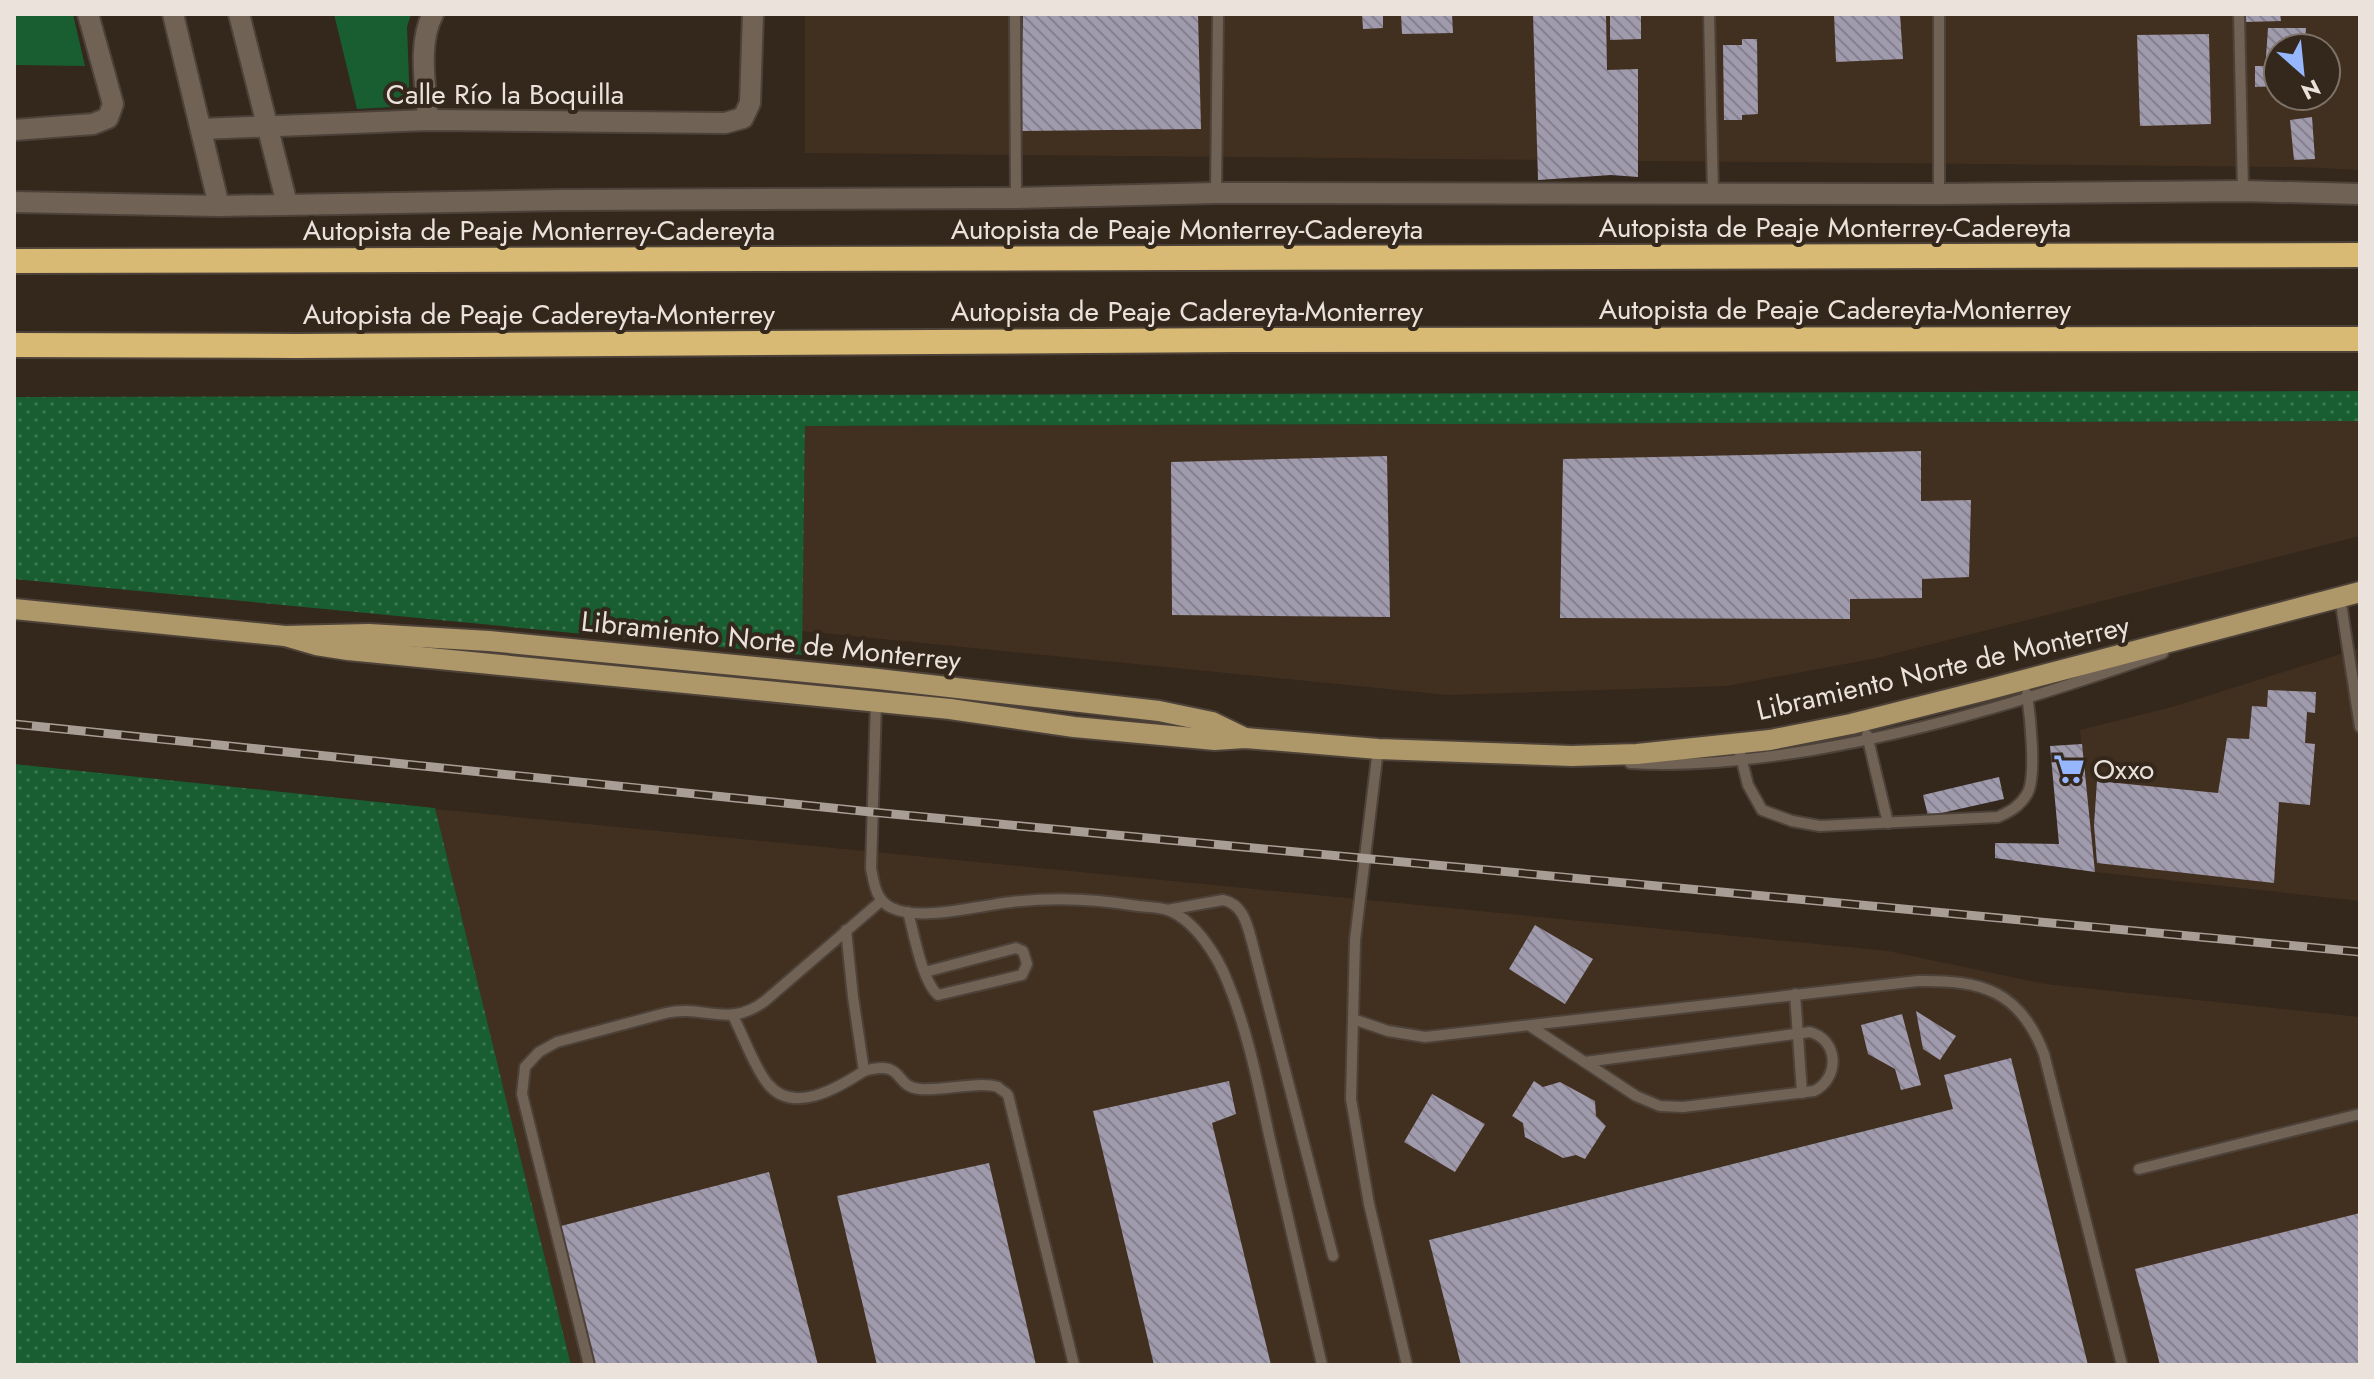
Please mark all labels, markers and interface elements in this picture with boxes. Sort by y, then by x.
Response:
north arrow [2262,32,2342,112]
text: N [2296,72,2326,108]
street label: Calle Río la Boquilla [386,74,624,115]
street label: Autopista de Peaje Monterrey-Cadereyta [1599,207,2071,248]
street label: Autopista de Peaje Monterrey-Cadereyta [951,209,1423,250]
street label: Autopista de Peaje Monterrey-Cadereyta [303,210,775,251]
street label: Autopista de Peaje Cadereyta-Monterrey [1599,289,2072,330]
street label: Autopista de Peaje Cadereyta-Monterrey [951,291,1424,332]
street label: Autopista de Peaje Cadereyta-Monterrey [303,294,776,335]
street label: Libramiento Norte de Monterrey [579,601,963,681]
street label: Libramiento Norte de Monterrey [1753,605,2134,731]
place label: Oxxo [2093,749,2154,790]
supermarket icon: Oxxo [2052,752,2086,786]

